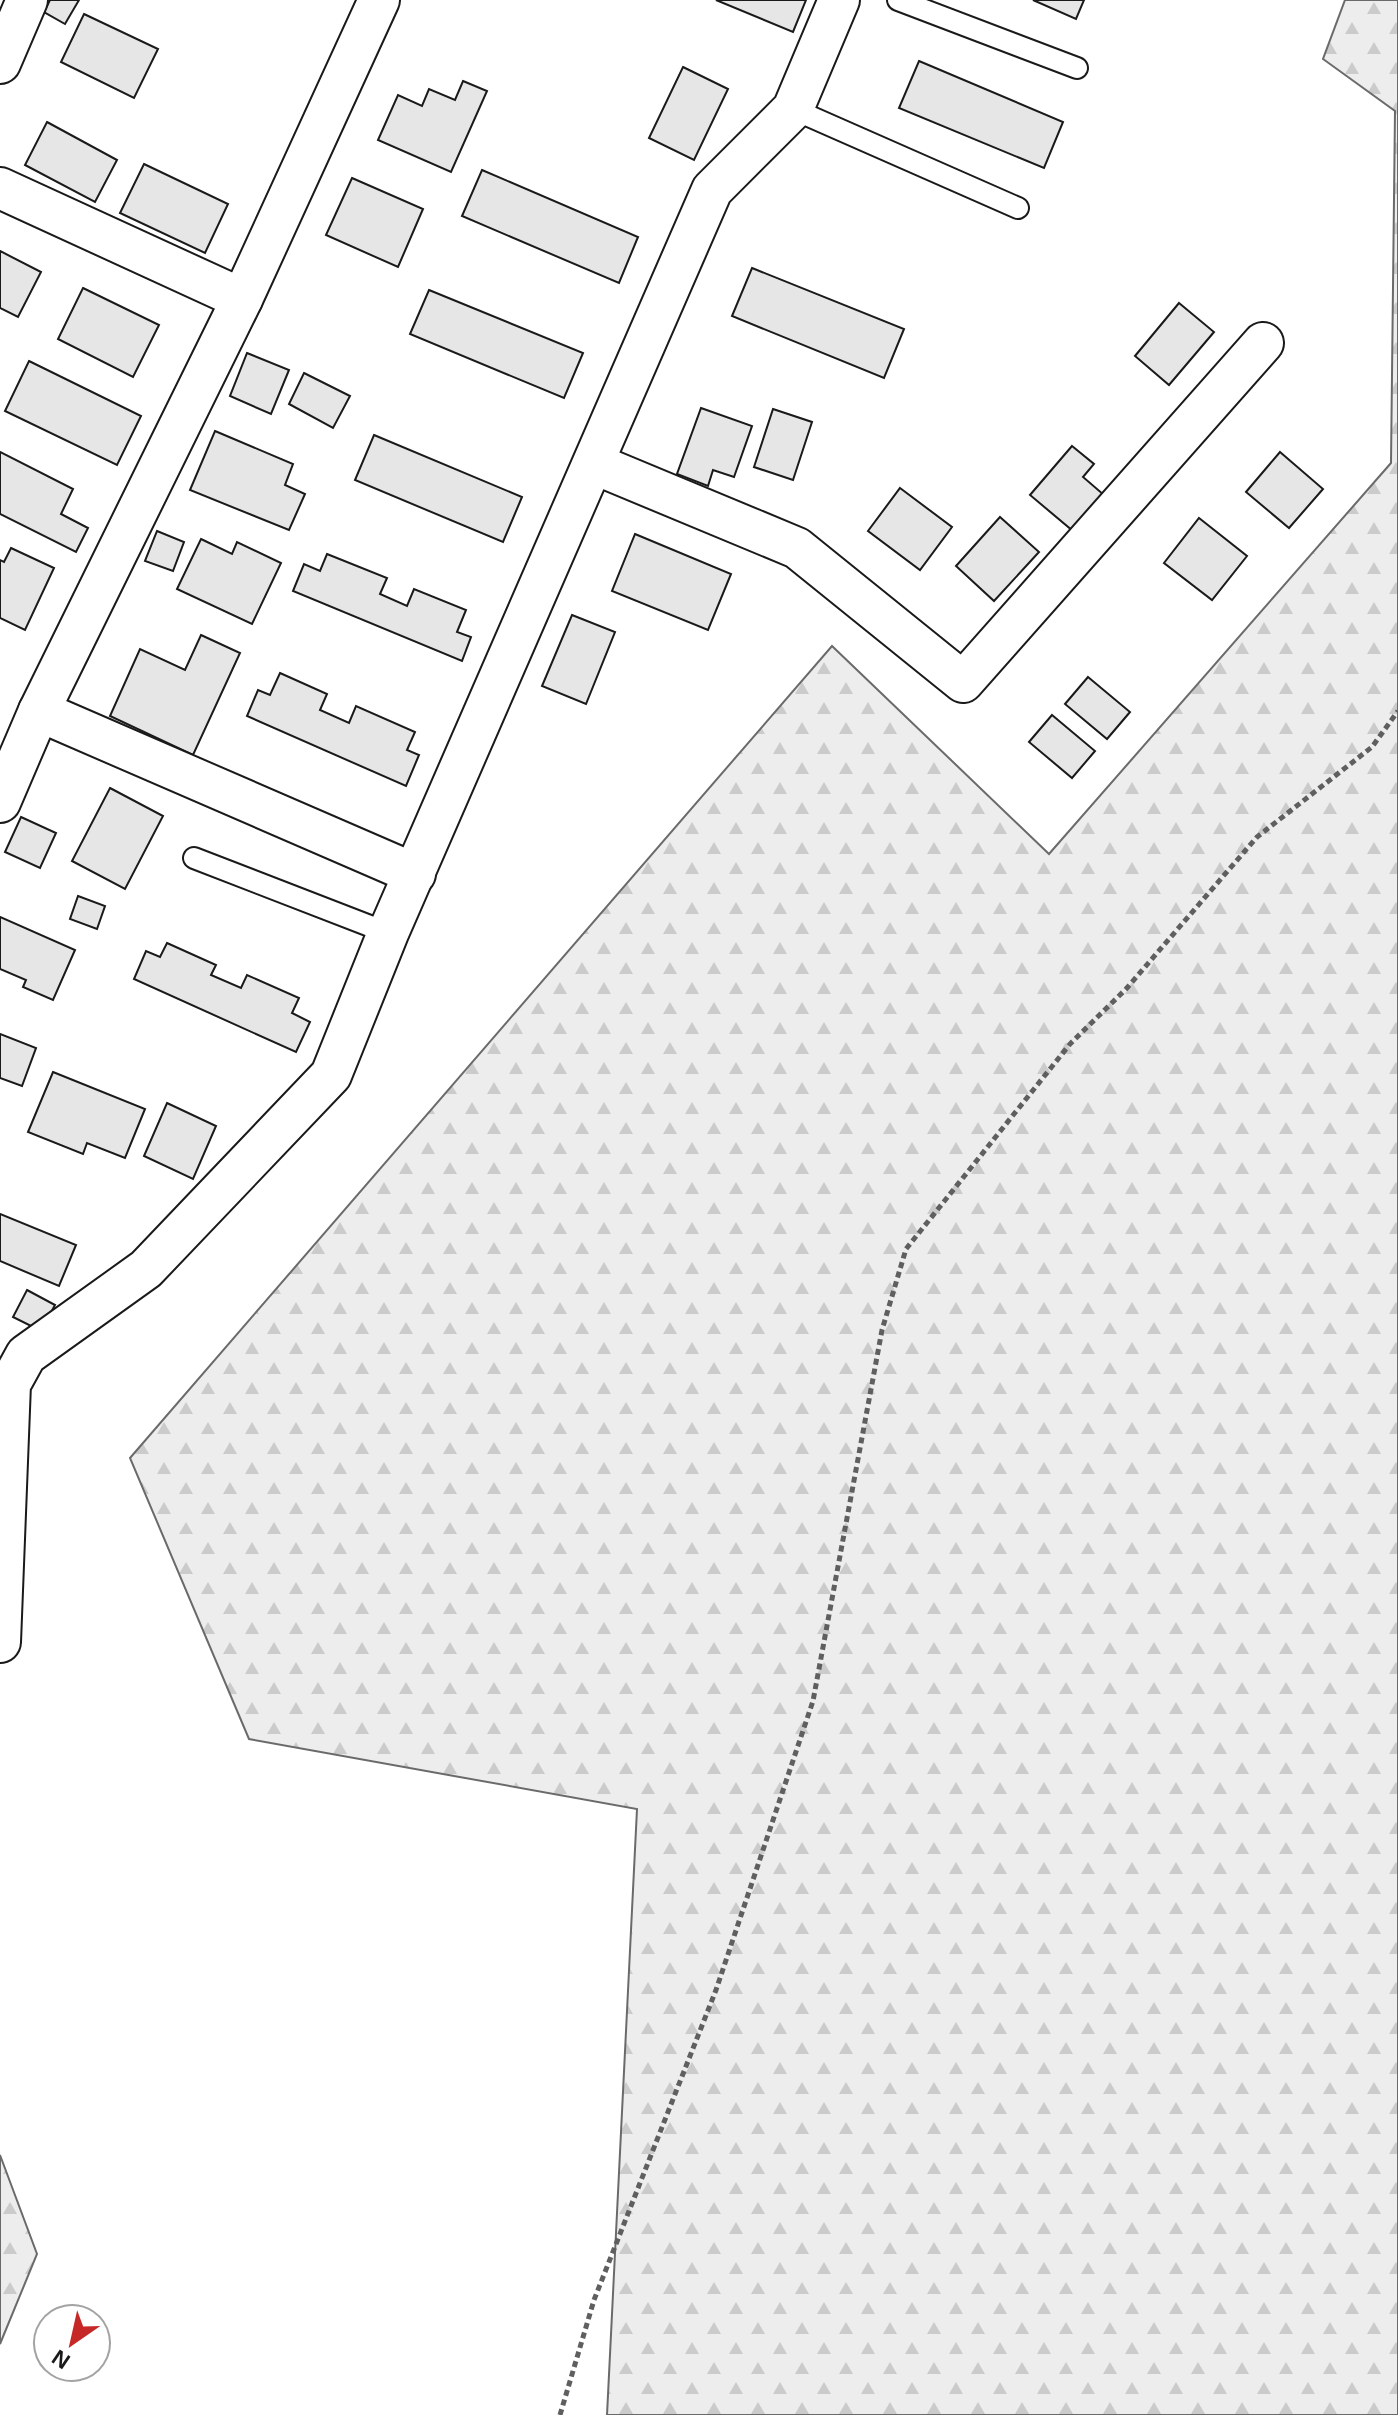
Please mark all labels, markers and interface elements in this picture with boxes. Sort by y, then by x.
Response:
north arrow [32,2303,112,2383]
text: N [48,2344,75,2374]

